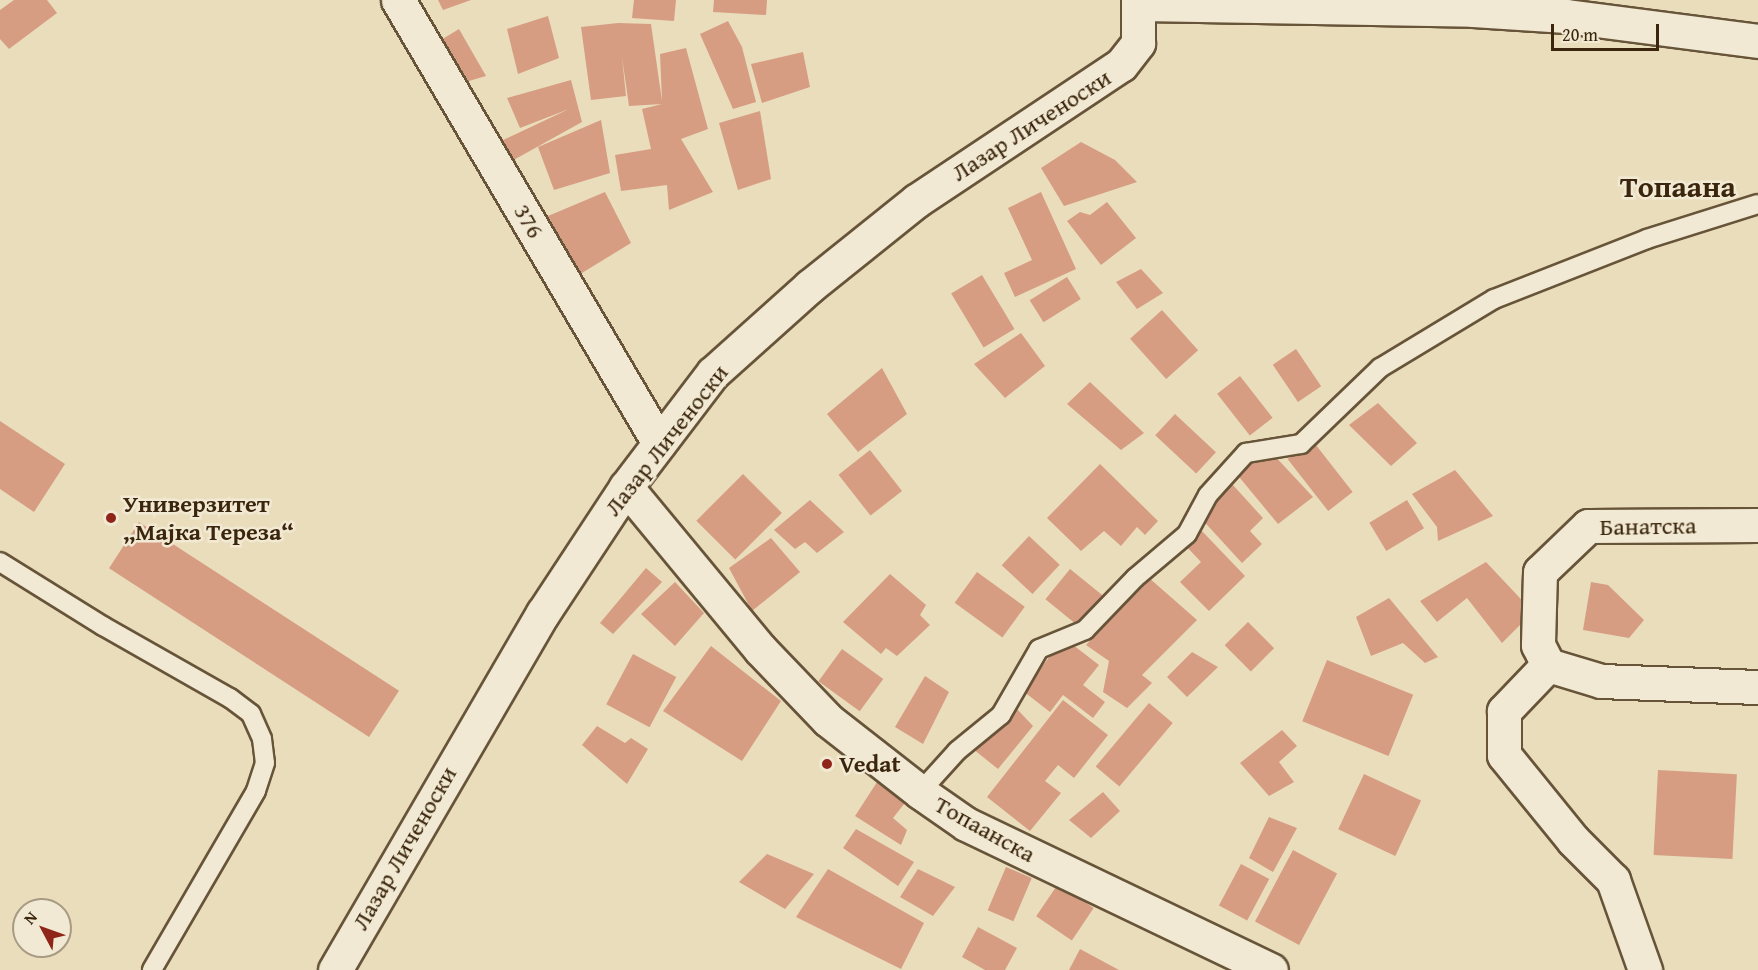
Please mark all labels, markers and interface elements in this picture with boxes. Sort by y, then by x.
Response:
scale bar [1554,12,1662,50]
text: 20 m [1562,21,1598,48]
street label: Лазар Личеноски [946,63,1116,187]
district label: Топаана [1620,168,1736,204]
street label: 376 [508,199,550,243]
street label: Лазар Личеноски [598,359,734,521]
place label: Универзитет „Мајка Тереза“ [123,490,294,546]
marker: Универзитет „Мајка Тереза“ [104,511,118,525]
street label: Банатска [1599,511,1697,541]
place label: Vedat [839,750,901,778]
marker: Vedat [820,757,834,771]
street label: Лазар Личеноски [346,761,462,935]
street label: Топаанска [930,790,1040,868]
north arrow [12,898,72,958]
text: N [17,906,42,929]

